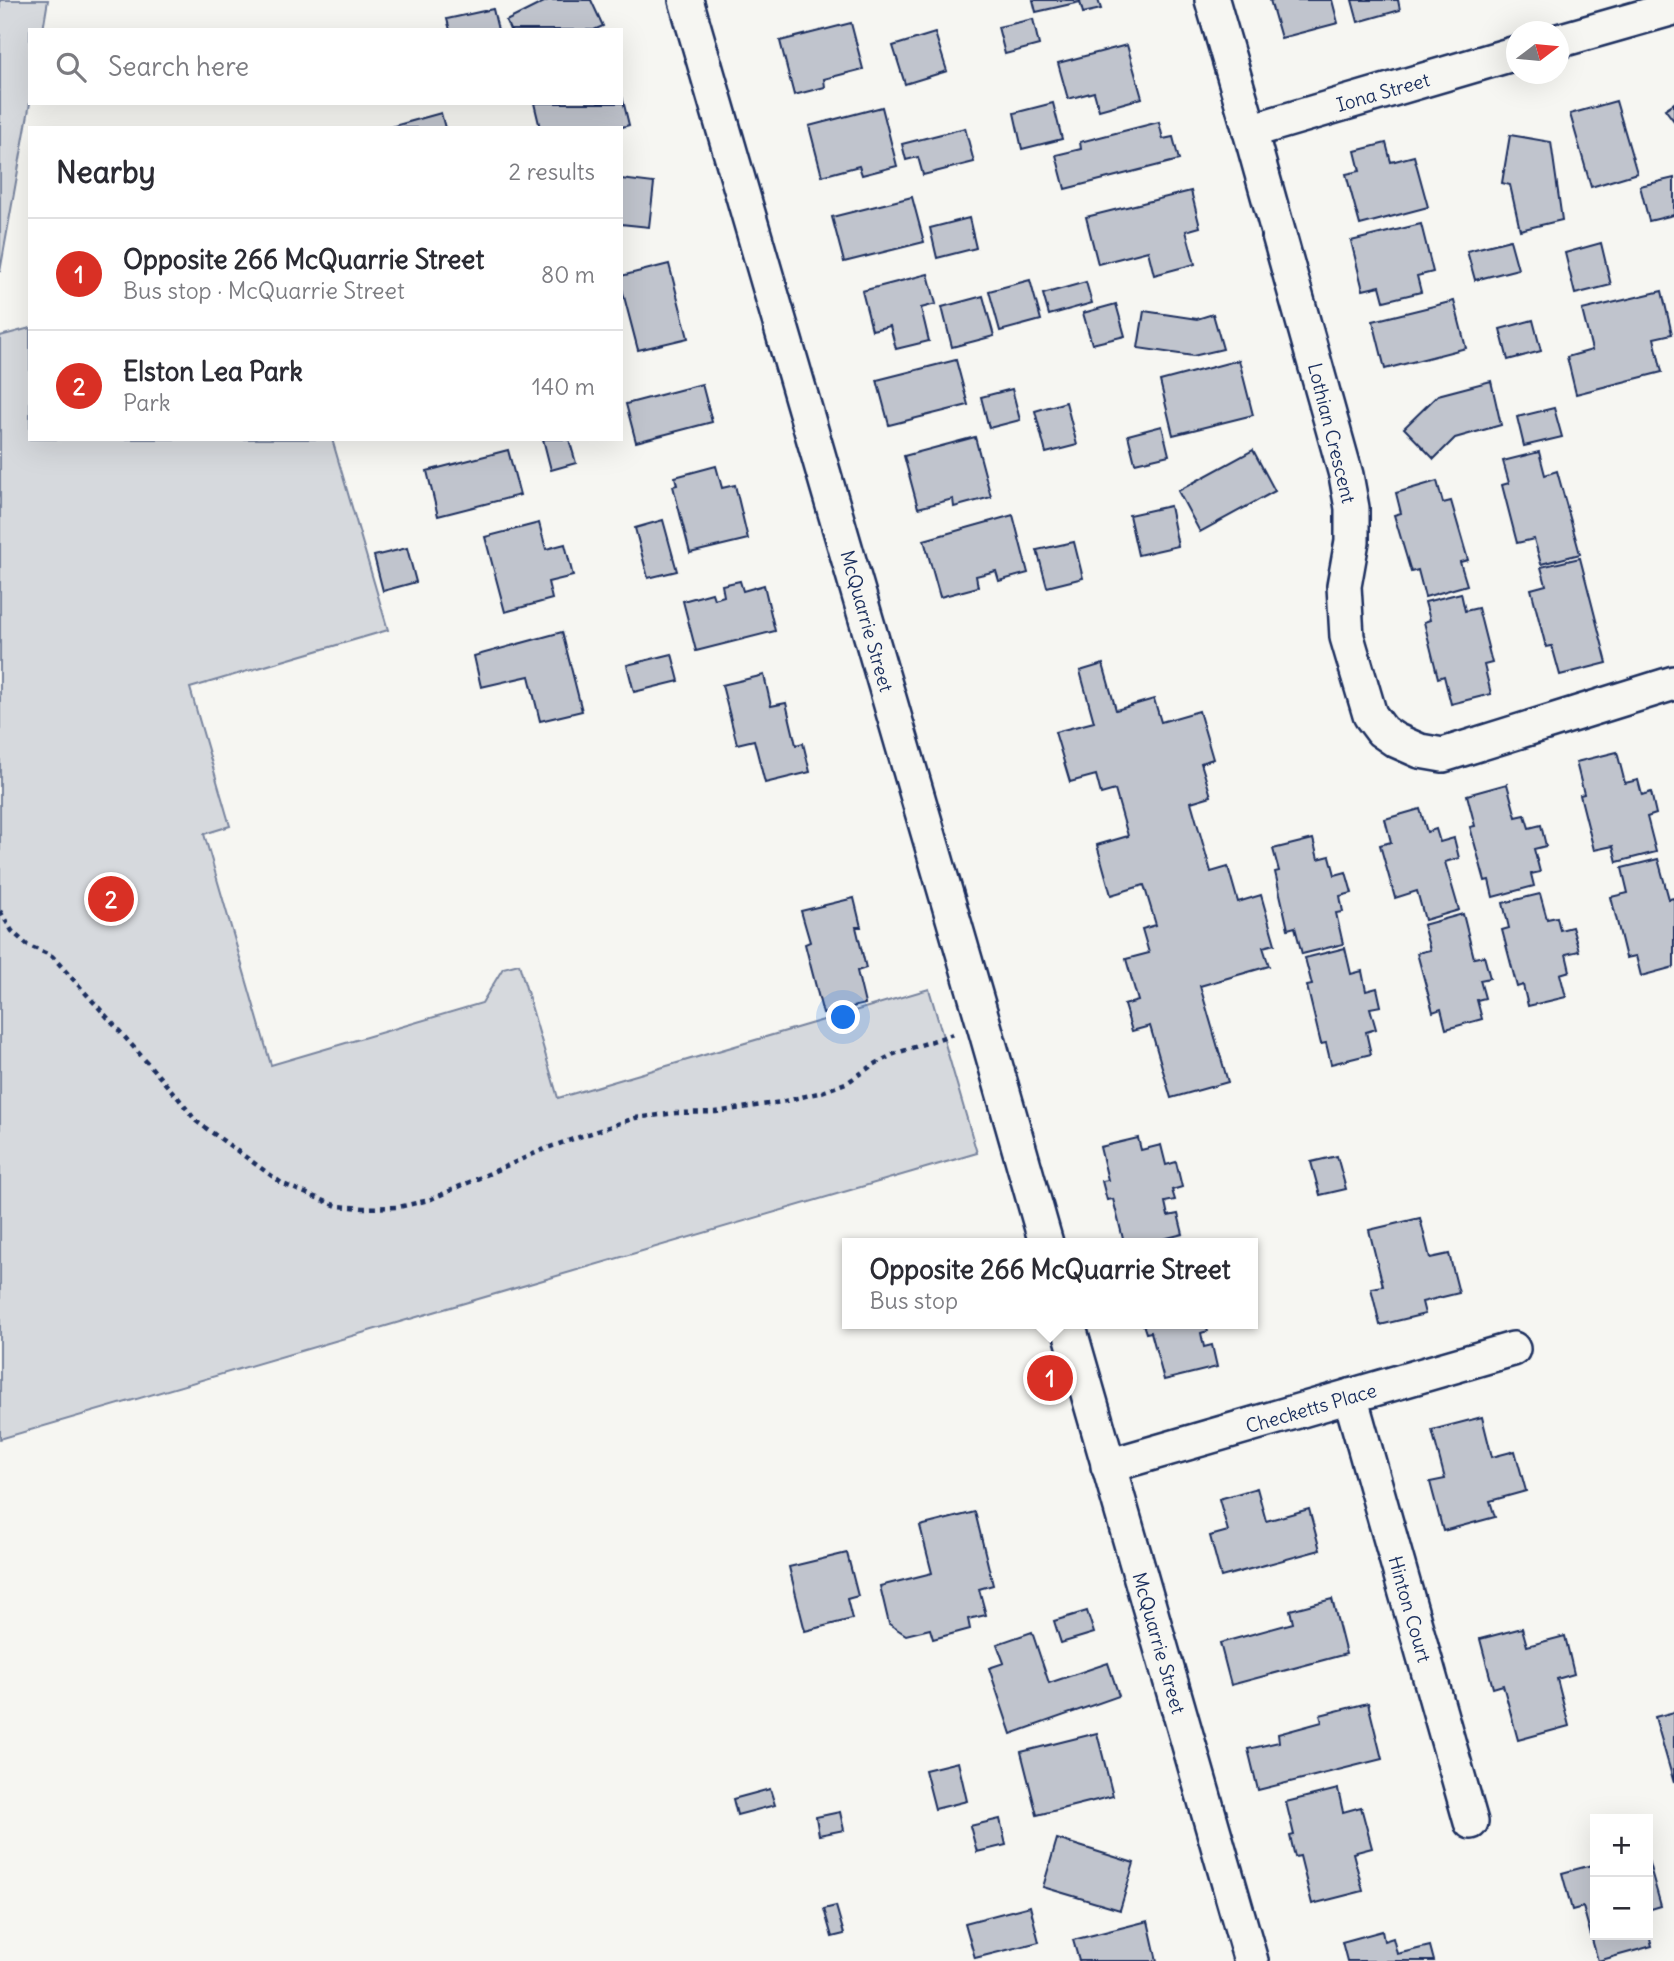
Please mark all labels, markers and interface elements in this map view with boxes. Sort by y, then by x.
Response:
north arrow [1506,21,1569,84]
search box [28,28,623,105]
icon: search [52,48,90,86]
text: Search here [108,50,249,83]
street label: Iona Street [1334,67,1432,117]
text: Nearby [56,153,156,191]
text: 2 results [509,157,595,186]
text: Opposite 266 McQuarrie Street [123,243,484,276]
text: 1 [74,260,84,289]
text: 80 m [541,260,595,289]
text: Bus stop · McQuarrie Street [123,276,405,305]
text: Elston Lea Park [123,355,303,388]
street label: Lothian Crescent [1303,360,1361,506]
text: 2 [73,372,85,401]
text: 140 m [532,372,595,401]
text: Park [123,388,171,417]
street label: McQuarrie Street [835,547,899,695]
pin: 2 [88,873,134,925]
your location [826,1000,860,1034]
popup [842,1238,1258,1329]
text: Opposite 266 McQuarrie Street [869,1253,1231,1286]
text: Bus stop [869,1286,958,1315]
pin: 1 [1027,1352,1073,1404]
street label: Checketts Place [1243,1378,1379,1438]
street label: Hinton Court [1383,1553,1437,1665]
street label: McQuarrie Street [1127,1569,1191,1717]
map controls [1590,1814,1653,1940]
button: + [1590,1814,1653,1877]
button: − [1590,1877,1653,1940]

